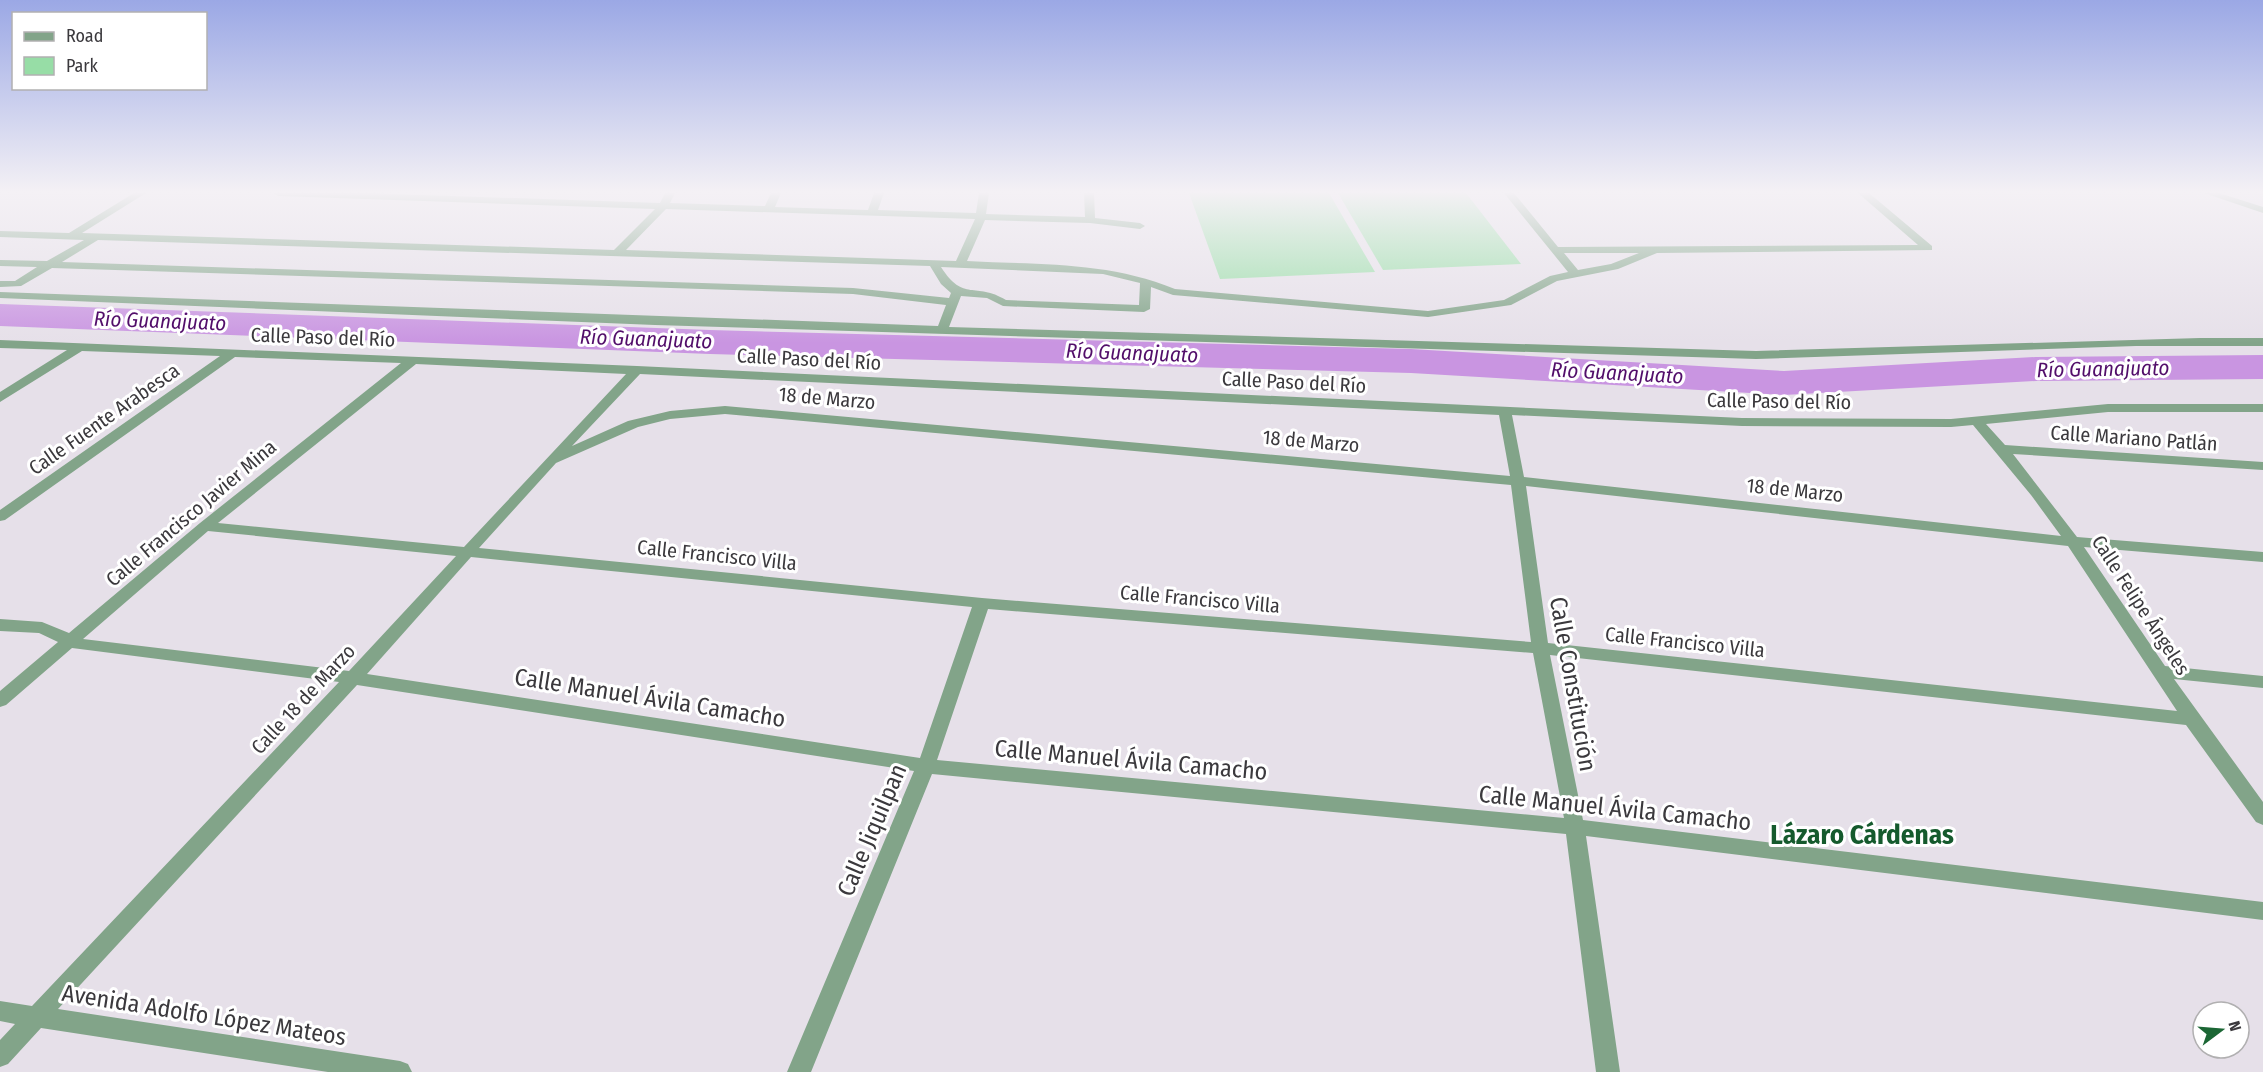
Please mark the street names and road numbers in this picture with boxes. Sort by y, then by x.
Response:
street label: Calle Paso del Río [250,322,396,352]
street label: Calle Paso del Río [736,343,882,375]
street label: Calle Fuente Arabesca [24,358,184,480]
street label: Calle Paso del Río [1221,366,1367,398]
street label: 18 de Marzo [778,382,876,414]
street label: Calle Paso del Río [1707,388,1851,414]
street label: Calle Mariano Patlán [2050,420,2218,456]
street label: 18 de Marzo [1262,425,1360,457]
street label: Calle Francisco Javier Mina [101,435,281,591]
street label: 18 de Marzo [1746,473,1844,507]
street label: Calle Felipe Ángeles [2087,531,2195,679]
street label: Calle Francisco Villa [636,535,798,575]
street label: Calle Francisco Villa [1119,580,1281,618]
street label: Calle Constitución [1544,595,1602,773]
street label: Calle Francisco Villa [1604,622,1766,662]
street label: Calle 18 de Marzo [246,639,360,759]
street label: Calle Manuel Ávila Camacho [513,662,788,733]
street label: Calle Manuel Ávila Camacho [993,733,1269,786]
street label: Calle Jiquilpan [832,760,912,900]
street label: Calle Manuel Ávila Camacho [1477,779,1753,836]
street label: Avenida Adolfo López Mateos [60,979,348,1051]

